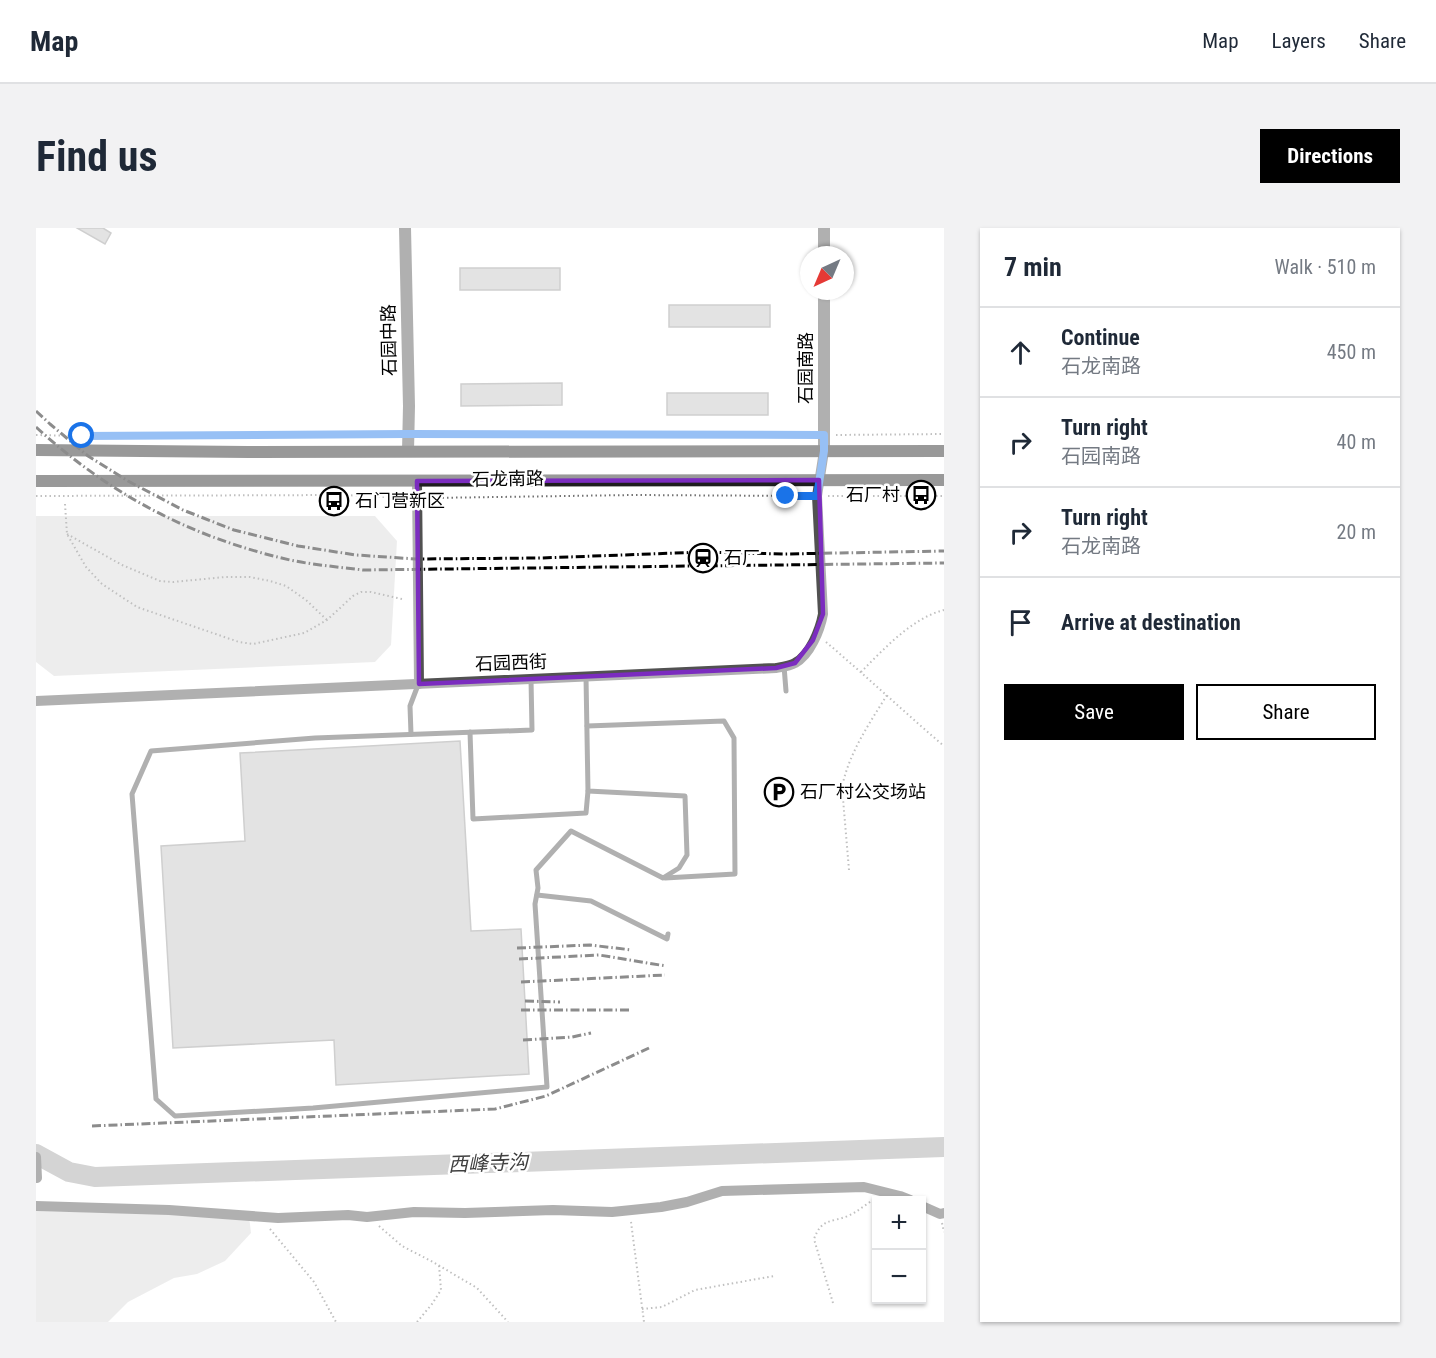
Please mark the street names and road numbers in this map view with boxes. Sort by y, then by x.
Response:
street label: 石园中路 [377,304,400,376]
street label: 石园南路 [795,332,816,404]
street label: 石龙南路 [472,467,544,490]
street label: 石园西街 [475,651,547,674]

